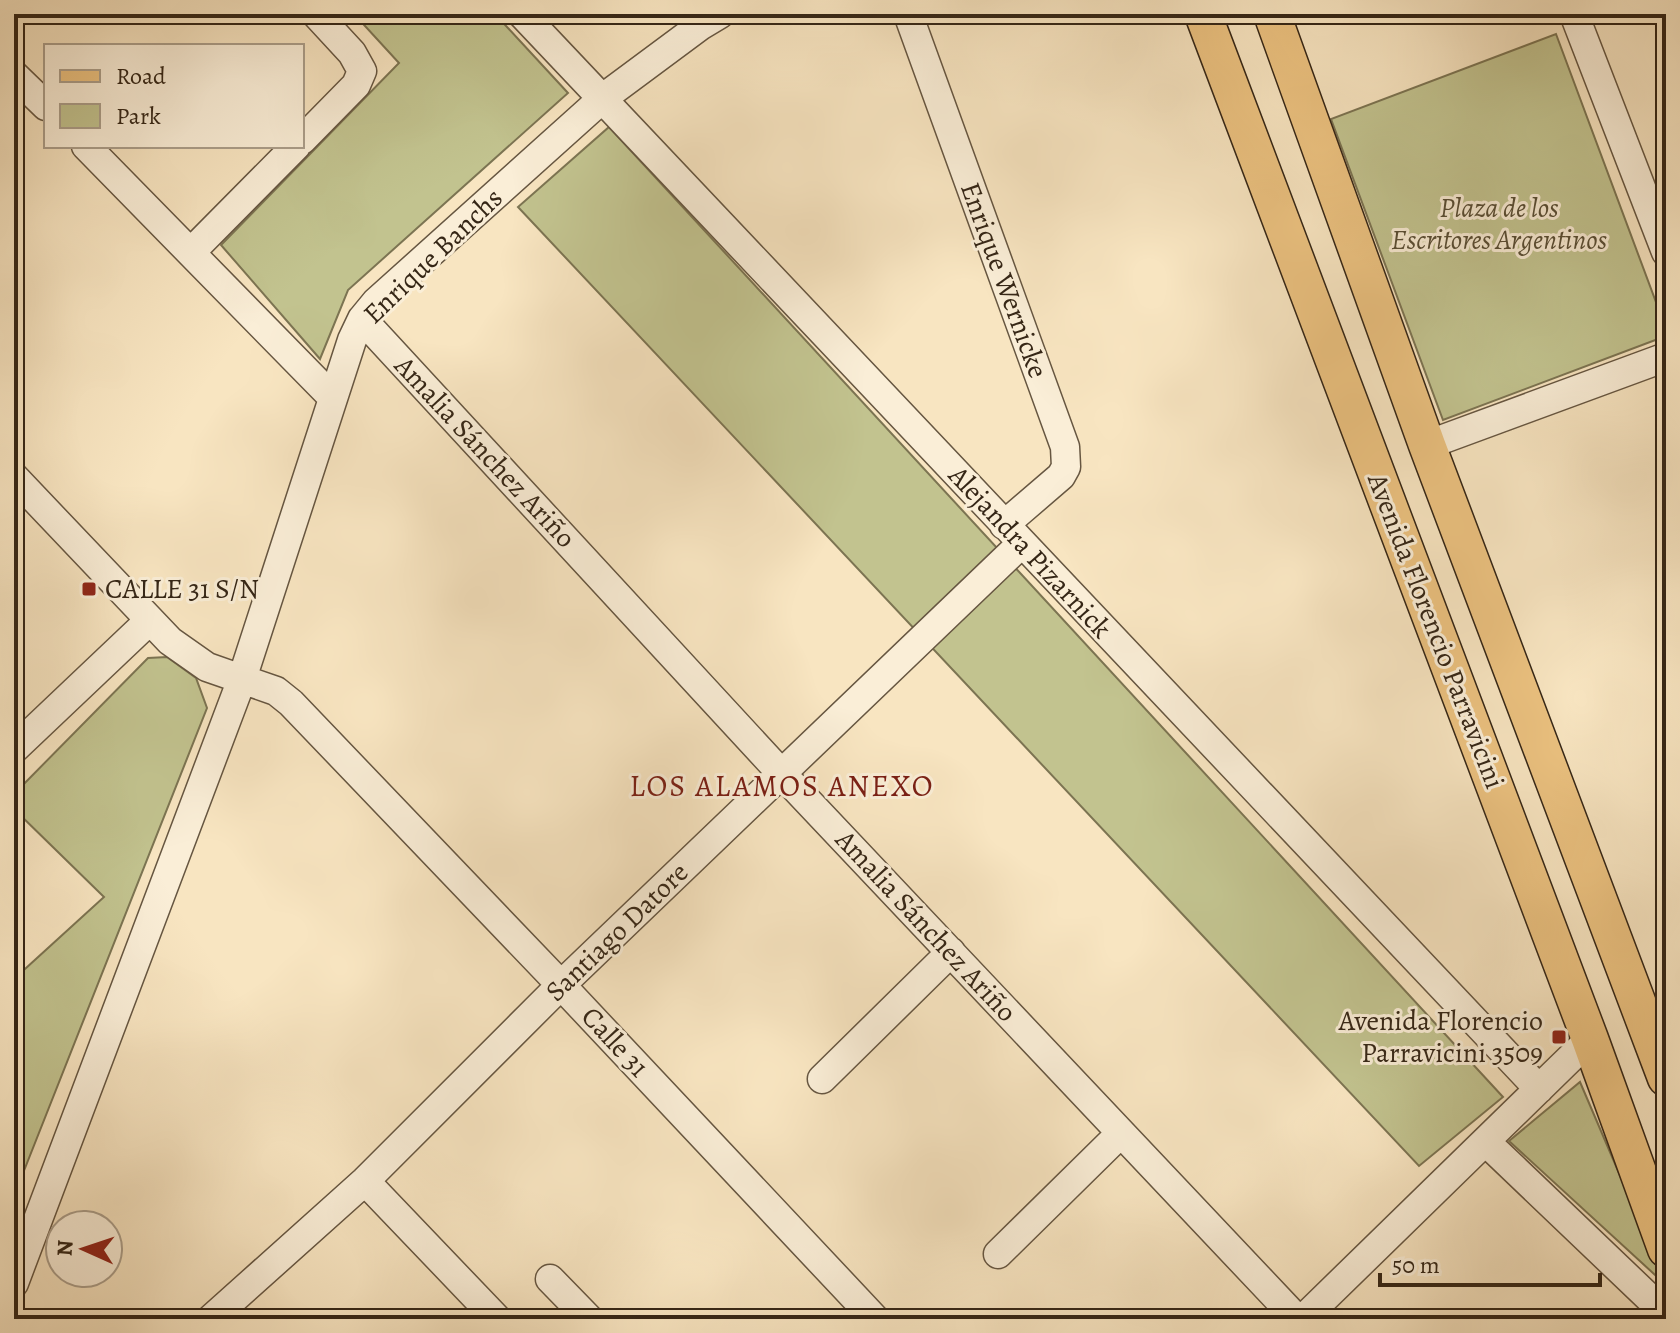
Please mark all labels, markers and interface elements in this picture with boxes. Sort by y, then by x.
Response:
legend [44,44,304,148]
text: Road [116,60,166,92]
text: Park [116,100,161,132]
street label: Enrique Wernicke [951,177,1057,383]
street label: Enrique Banchs [355,180,511,332]
park label: Plaza de los Escritores Argentinos [1391,189,1608,259]
street label: Amalia Sánchez Ariño [385,347,584,556]
street label: Alejandra Pizarnick [939,457,1120,647]
street label: Avenida Florencio Parravicini [1358,467,1514,794]
place label: CALLE 31 S/N [105,570,259,608]
marker: CALLE 31 S/N [80,580,98,598]
district label: LOS ALAMOS ANEXO [629,766,935,806]
street label: Amalia Sánchez Ariño [826,821,1025,1030]
street label: Santiago Datore [537,854,697,1010]
street label: Calle 31 [573,998,657,1086]
place label: Avenida Florencio Parravicini 3509 [1338,1002,1543,1072]
marker: Avenida Florencio Parravicini 3509 [1550,1028,1568,1046]
north arrow [44,1209,124,1289]
scale bar [1380,1237,1600,1287]
text: N [50,1239,80,1257]
text: 50 m [1392,1249,1440,1281]

